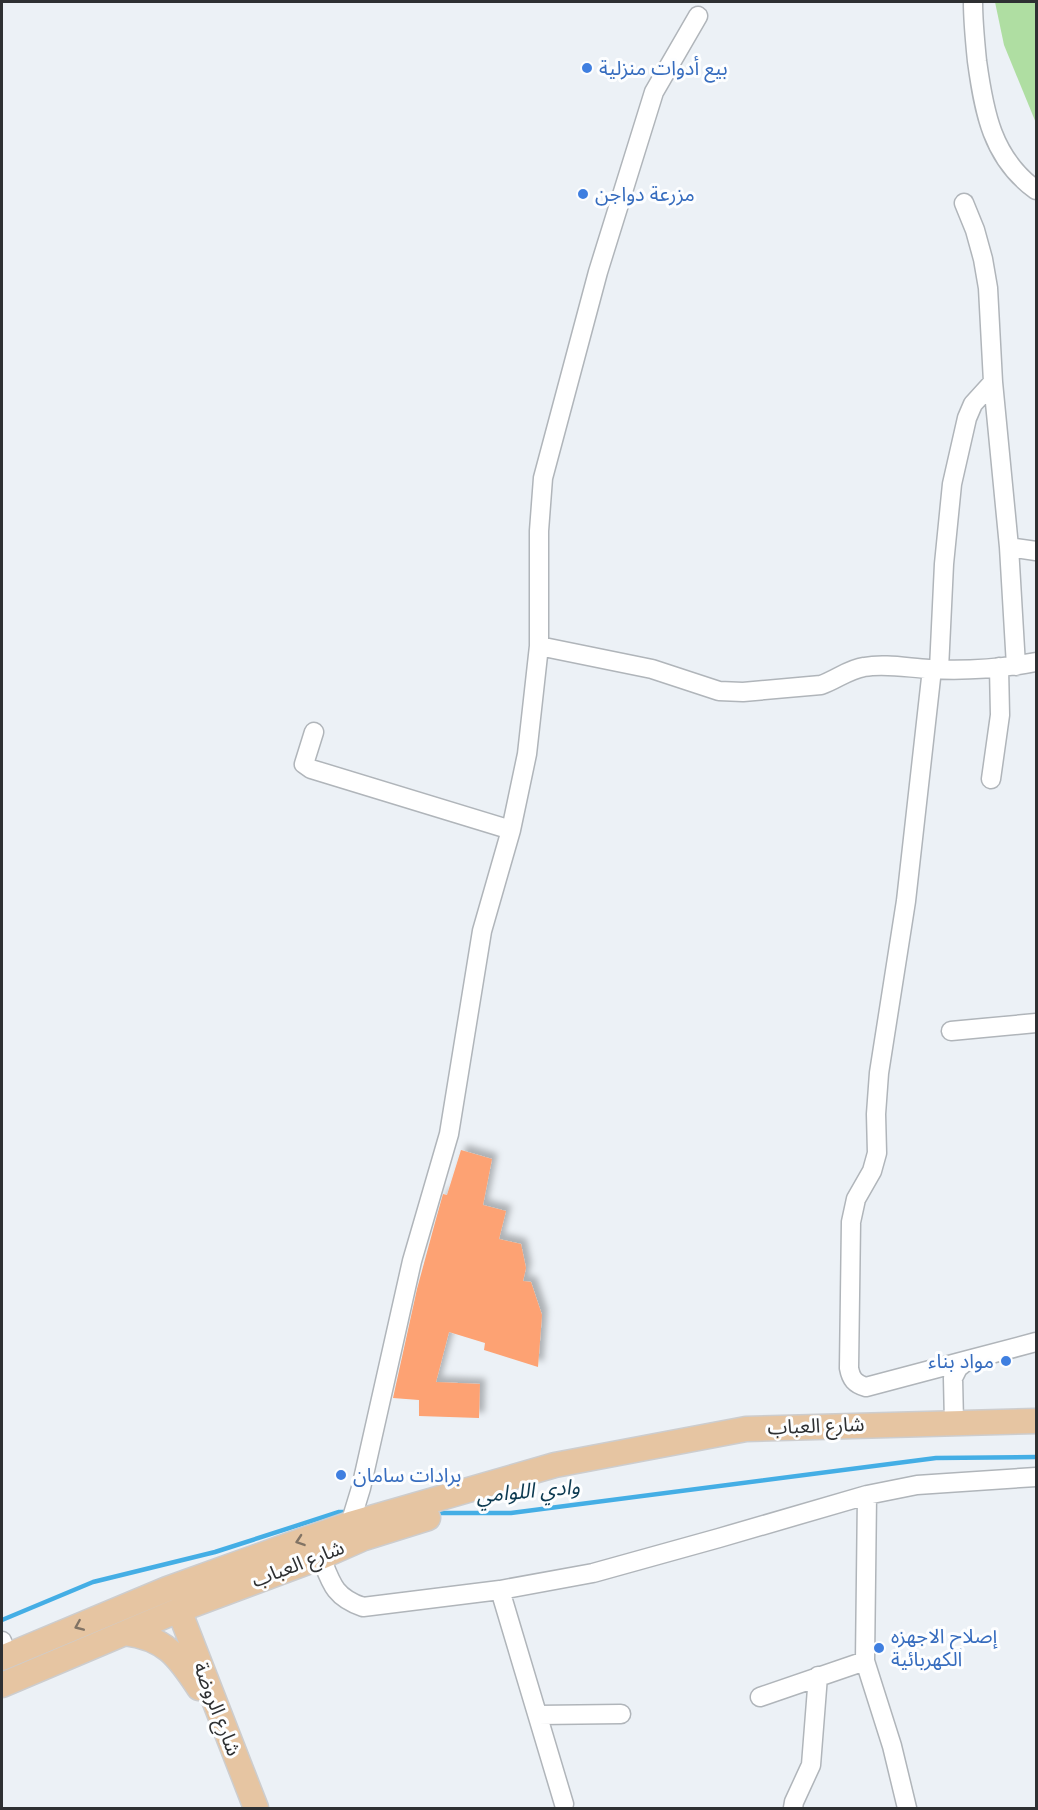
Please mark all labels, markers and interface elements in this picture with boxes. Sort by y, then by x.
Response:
place label: بيع أدوات منزلية [599,55,728,83]
marker: بيع أدوات منزلية [580,61,594,75]
place label: مزرعة دواجن [595,181,695,208]
marker: مزرعة دواجن [576,187,590,201]
place label: مواد بناء [928,1348,994,1375]
marker: مواد بناء [999,1354,1013,1368]
street label: شارع العباب [767,1411,865,1442]
place label: برادات سامان [353,1462,461,1489]
marker: برادات سامان [334,1468,348,1482]
water label: وادي اللوامي [475,1473,581,1511]
one-way arrow [296,1533,306,1546]
street label: شارع العباب [248,1534,348,1595]
one-way arrow [75,1619,86,1631]
place label: إصلاح الاجهزه الكهربائية [891,1623,998,1673]
marker: إصلاح الاجهزه الكهربائية [872,1641,886,1655]
street label: شارع الروضة [186,1658,247,1760]

